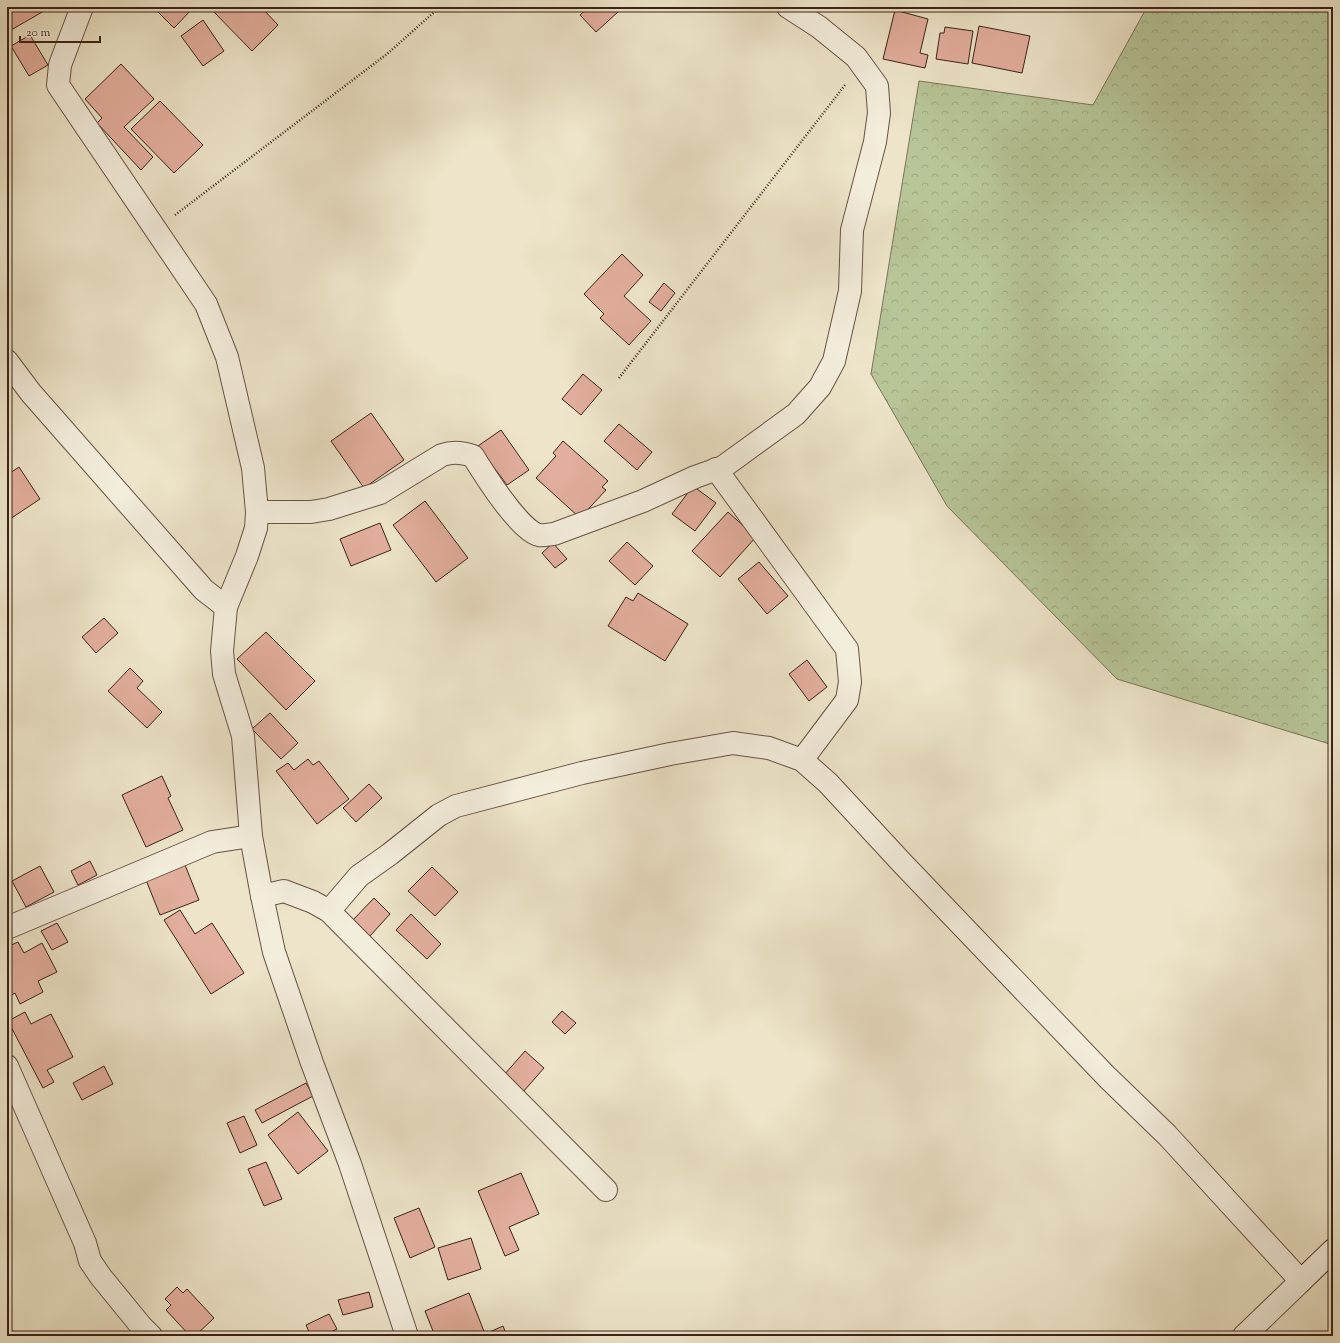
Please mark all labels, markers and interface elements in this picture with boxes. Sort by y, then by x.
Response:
scale bar [20,18,100,44]
text: 20 m [26,24,51,42]

